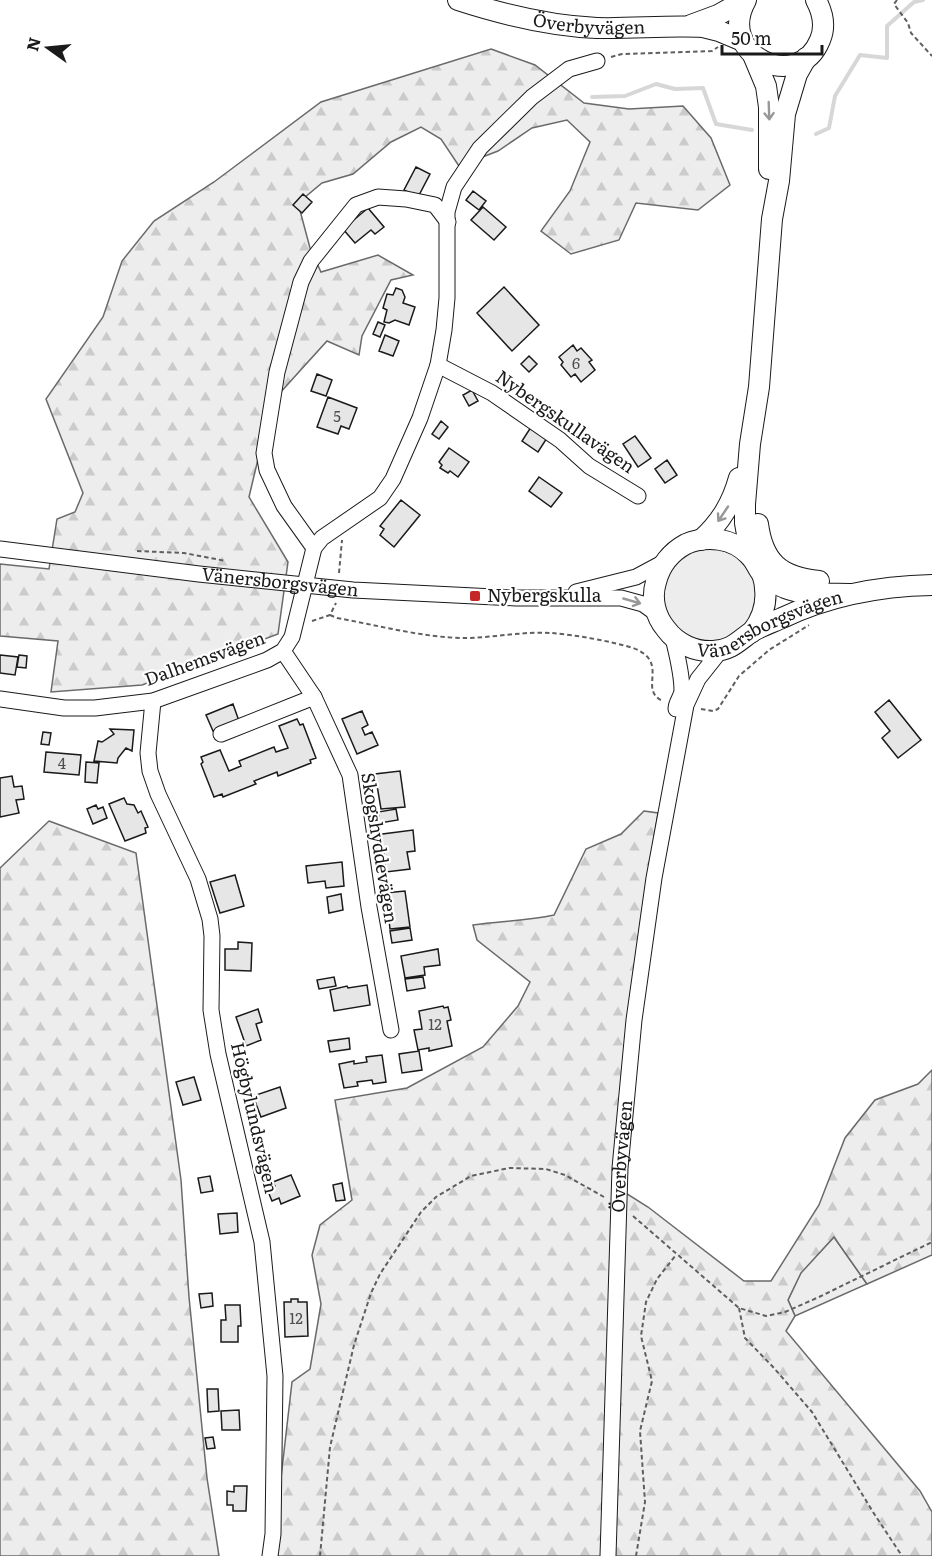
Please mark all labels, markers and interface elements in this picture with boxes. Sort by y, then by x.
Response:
street label: Överbyvägen [531,5,646,40]
north arrow [18,18,78,78]
scale bar [722,18,822,56]
text: 50 m [731,24,772,51]
text: N [19,34,46,53]
one-way arrow [763,100,774,120]
house number: 6 [572,351,580,374]
street label: Nybergskullavägen [491,363,641,479]
house number: 5 [333,404,341,427]
one-way arrow [717,506,729,522]
street label: Vänersborgsvägen [200,559,360,603]
place label: Nybergskulla [487,581,602,608]
street label: Vänersborgsvägen [695,582,845,663]
marker: Nybergskulla [468,589,482,603]
one-way arrow [622,596,641,607]
street label: Dalhemsvägen [140,623,269,692]
house number: 4 [58,751,66,774]
street label: Skogshyddevägen [355,770,406,925]
house number: 12 [428,1012,442,1035]
street label: Högbylundsvägen [225,1039,286,1196]
street label: Överbyvägen [604,1099,638,1213]
house number: 12 [289,1306,303,1329]

